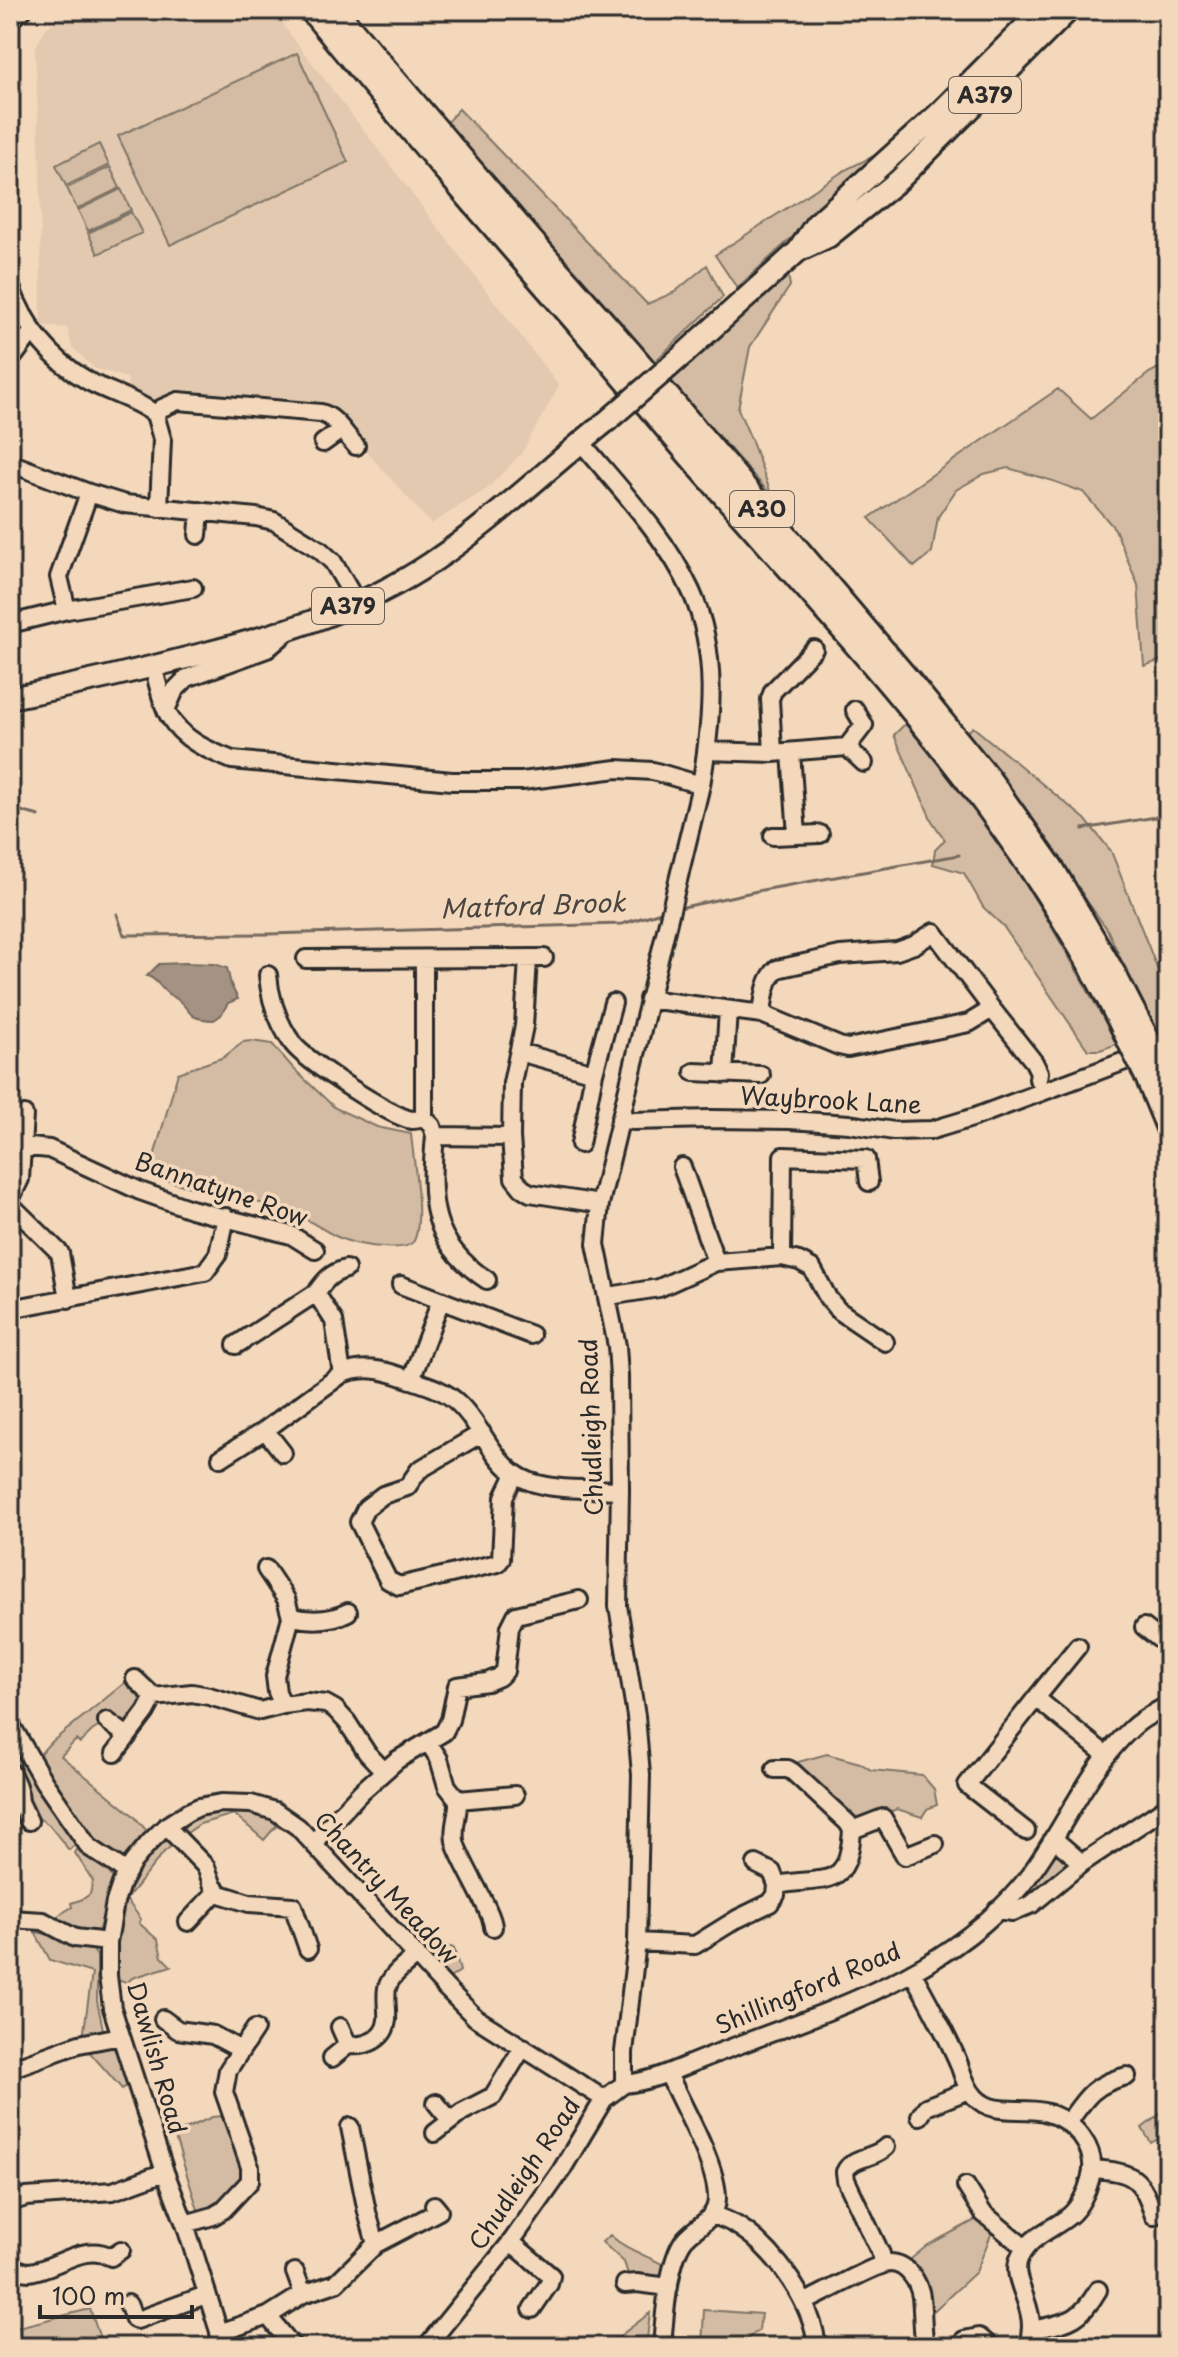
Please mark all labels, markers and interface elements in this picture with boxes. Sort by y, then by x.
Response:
road number: A379 [949,77,1021,113]
road number: A30 [730,491,794,527]
road number: A379 [312,588,384,624]
water label: Matford Brook [440,882,627,927]
street label: Waybrook Lane [740,1076,923,1122]
street label: Bannatyne Row [130,1142,313,1235]
street label: Chudleigh Road [569,1338,611,1517]
street label: Chantry Meadow [307,1802,468,1972]
street label: Shillingford Road [709,1932,906,2043]
street label: Dawlish Road [119,1977,197,2138]
street label: Chudleigh Road [459,2089,588,2257]
scale bar [40,2269,192,2319]
text: 100 m [52,2277,125,2313]

